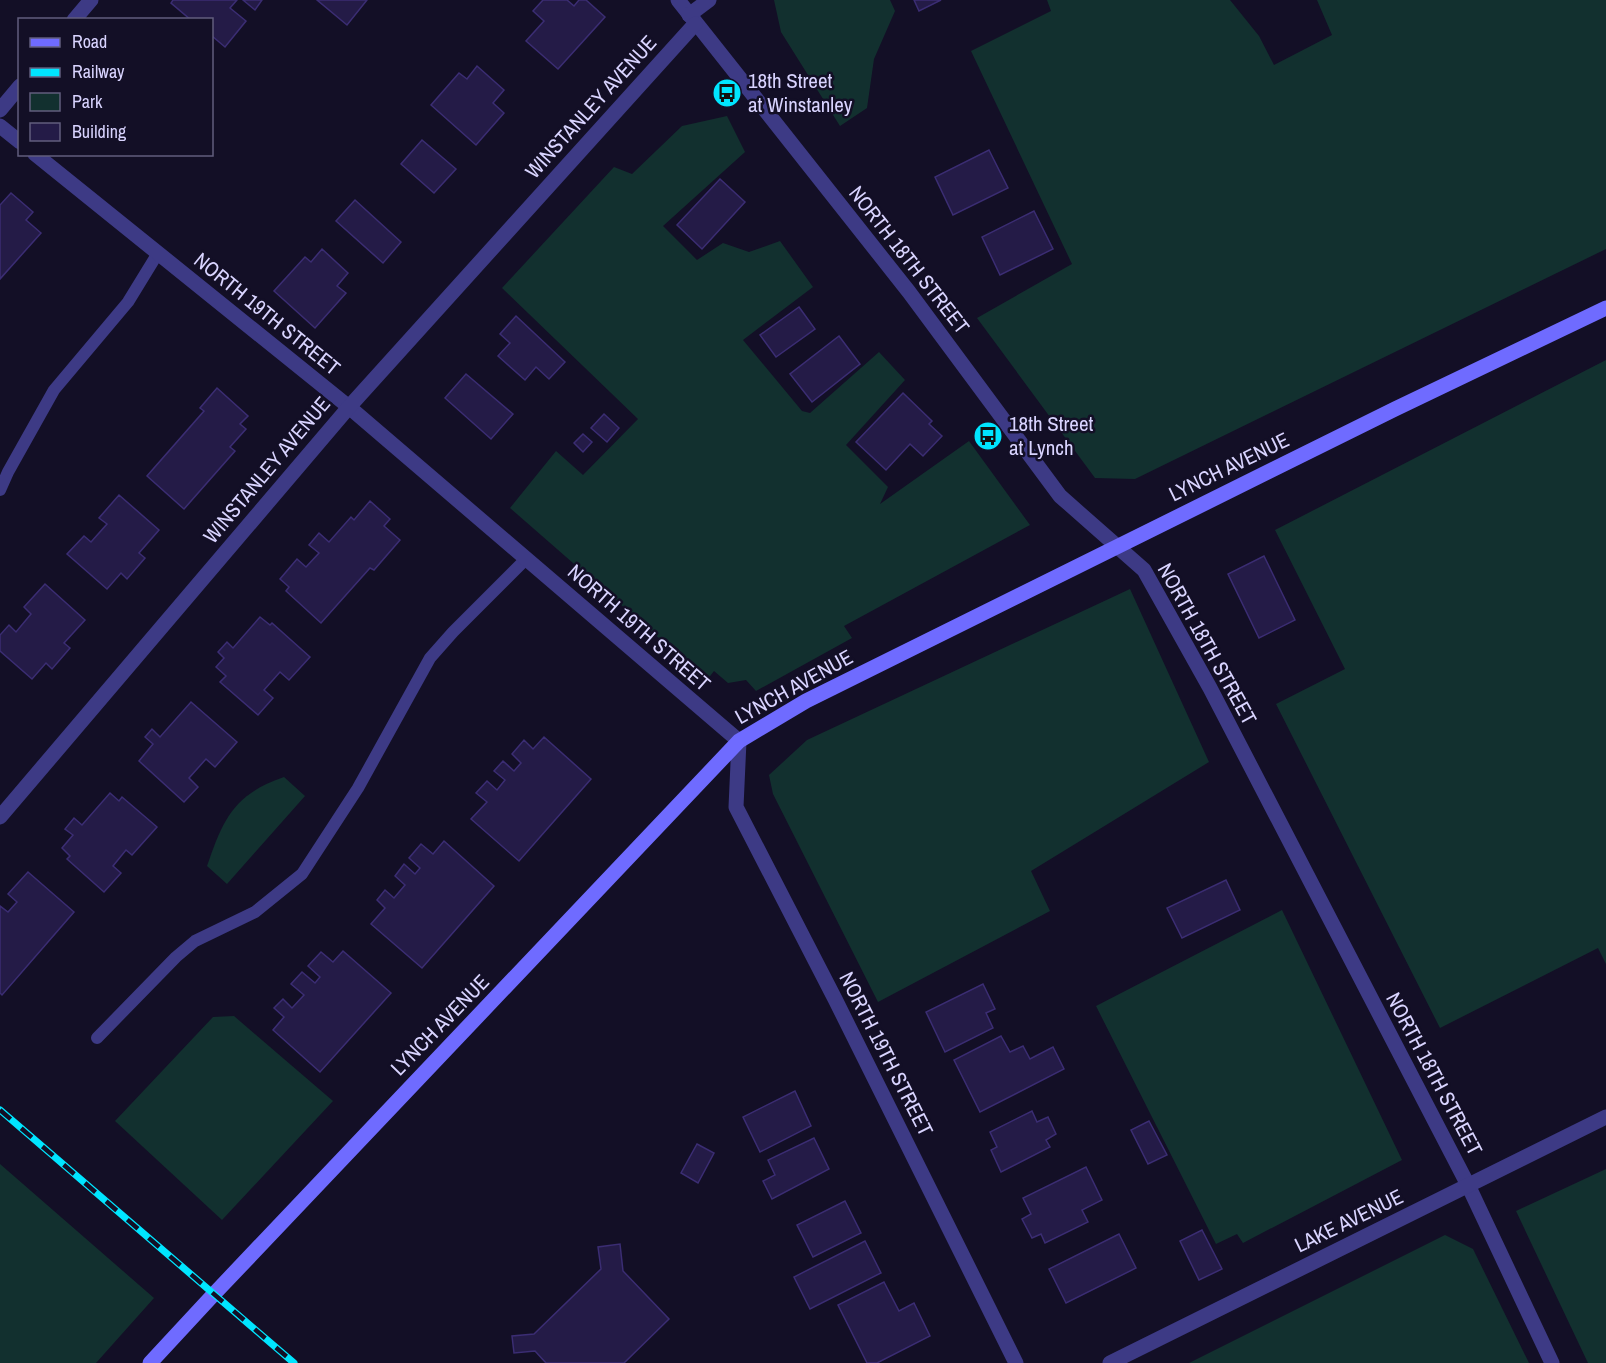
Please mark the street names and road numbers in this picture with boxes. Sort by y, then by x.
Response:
street label: WINSTANLEY AVENUE [518,29,663,185]
street label: NORTH 18TH STREET [842,180,977,340]
street label: NORTH 19TH STREET [188,246,347,382]
street label: WINSTANLEY AVENUE [196,390,337,549]
street label: LYNCH AVENUE [1164,425,1294,508]
street label: NORTH 19TH STREET [562,557,717,698]
street label: NORTH 18TH STREET [1151,558,1264,730]
street label: LYNCH AVENUE [730,642,858,731]
street label: NORTH 19TH STREET [833,967,941,1141]
street label: LYNCH AVENUE [384,968,495,1082]
street label: NORTH 18TH STREET [1379,987,1490,1161]
street label: LAKE AVENUE [1290,1182,1408,1259]

